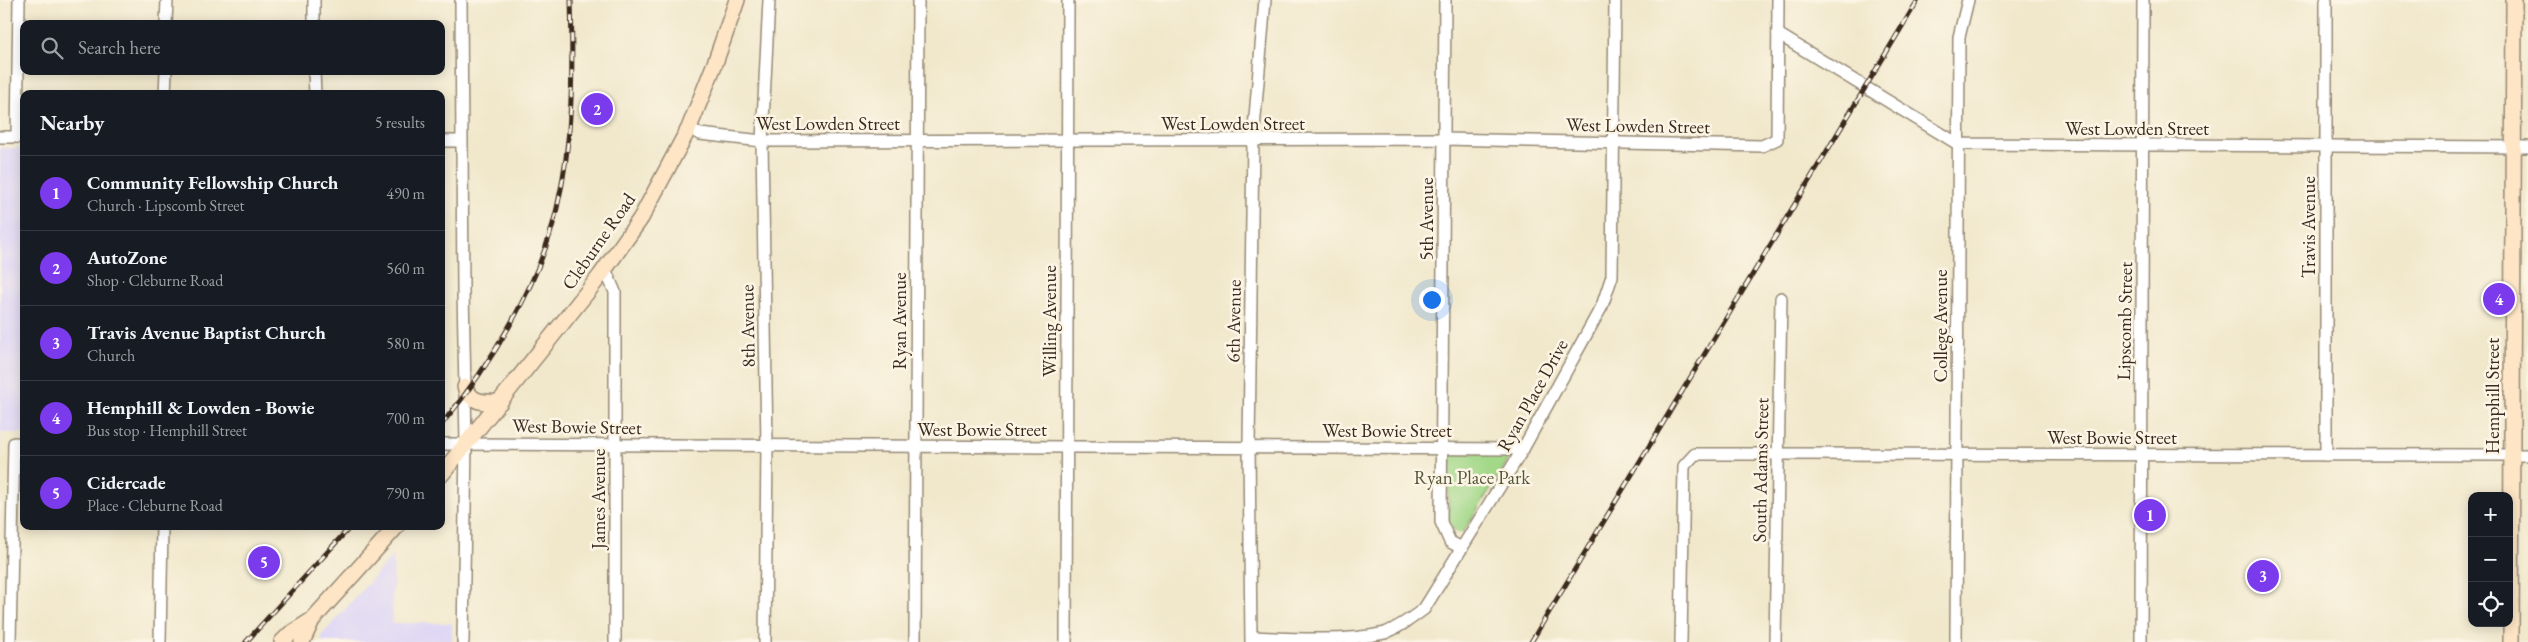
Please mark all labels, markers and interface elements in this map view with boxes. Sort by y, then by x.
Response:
search box [20,20,445,75]
icon: search [38,34,66,62]
text: Search here [78,35,160,60]
pin: 2 [581,90,613,128]
text: Nearby [40,109,104,136]
street label: West Lowden Street [756,111,900,136]
street label: West Lowden Street [1161,111,1305,136]
text: 5 results [375,112,425,133]
street label: West Lowden Street [1566,112,1710,139]
street label: West Lowden Street [2065,116,2209,141]
text: Community Fellowship Church [87,170,338,195]
street label: Travis Avenue [2296,176,2321,278]
street label: 5th Avenue [1414,177,1439,261]
text: 1 [52,183,60,204]
text: 490 m [386,183,425,204]
street label: Cleburne Road [556,188,641,295]
text: Church · Lipscomb Street [87,195,245,216]
text: AutoZone [87,245,167,270]
text: 2 [52,258,60,279]
text: 560 m [386,258,425,279]
street label: Lipscomb Street [2111,261,2138,381]
street label: Willing Avenue [1037,265,1062,377]
street label: College Avenue [1928,269,1953,383]
text: Shop · Cleburne Road [87,270,223,291]
street label: Ryan Avenue [887,272,912,370]
street label: 6th Avenue [1220,279,1247,363]
pin: 4 [2483,280,2515,318]
street label: 8th Avenue [734,284,761,368]
your location [1419,287,1445,313]
text: Travis Avenue Baptist Church [87,320,326,345]
text: 3 [52,333,60,354]
text: 580 m [386,333,425,354]
street label: Ryan Place Drive [1491,335,1574,456]
street label: Hemphill Street [2480,338,2505,454]
text: Church [87,345,135,366]
text: Hemphill & Lowden - Bowie [87,395,314,420]
street label: South Adams Street [1747,397,1774,543]
text: 4 [52,408,60,429]
text: 700 m [386,408,425,429]
street label: West Bowie Street [512,413,642,440]
street label: West Bowie Street [917,417,1047,442]
street label: West Bowie Street [1322,418,1452,443]
text: Bus stop · Hemphill Street [87,420,247,441]
street label: West Bowie Street [2047,425,2177,450]
street label: James Avenue [586,449,611,551]
park label: Ryan Place Park [1414,465,1531,490]
text: Cidercade [87,470,166,495]
text: 5 [52,483,60,504]
text: 790 m [386,483,425,504]
map controls [2468,492,2513,627]
button: + [2468,492,2513,537]
text: Place · Cleburne Road [87,495,223,516]
pin: 1 [2134,496,2166,534]
button: − [2468,537,2513,582]
pin: 5 [248,543,280,581]
pin: 3 [2247,557,2279,595]
button: locate [2468,582,2513,627]

